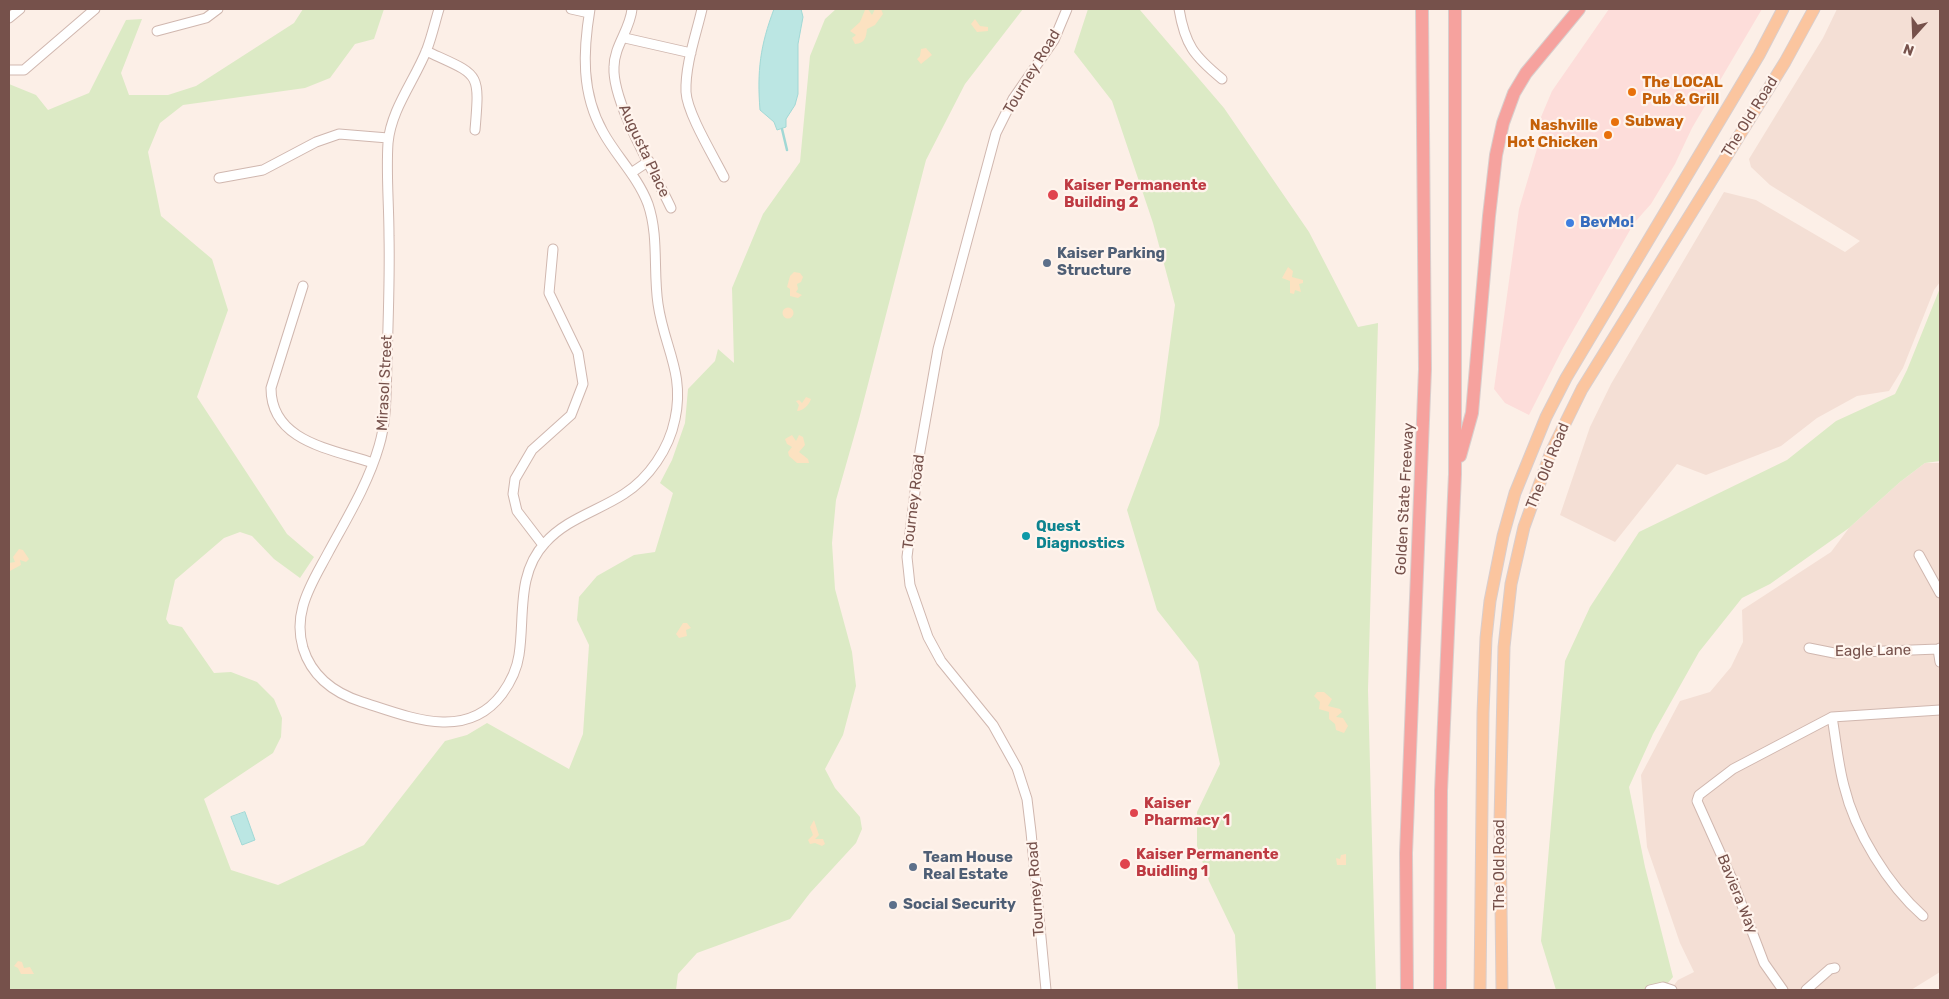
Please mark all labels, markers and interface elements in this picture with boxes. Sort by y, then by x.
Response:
north arrow [1889,10,1939,60]
street label: Tourney Road [1000,27,1064,117]
text: N [1901,40,1916,59]
street label: The Old Road [1718,73,1782,161]
place label: The LOCAL Pub & Grill [1642,74,1723,109]
marker: The LOCAL Pub & Grill [1626,86,1638,98]
street label: Augusta Place [615,102,673,200]
place label: Subway [1625,113,1684,131]
marker: Subway [1609,116,1621,128]
place label: Nashville Hot Chicken [1507,117,1598,152]
marker: Nashville Hot Chicken [1602,129,1614,141]
place label: Kaiser Permanente Building 2 [1064,177,1207,212]
marker: Kaiser Permanente Building 2 [1046,188,1060,202]
place label: BevMo! [1580,214,1634,232]
marker: BevMo! [1564,217,1576,229]
place label: Kaiser Parking Structure [1057,245,1165,280]
marker: Kaiser Parking Structure [1041,257,1053,269]
street label: Mirasol Street [373,334,397,432]
street label: The Old Road [1523,420,1573,512]
street label: Golden State Freeway [1392,422,1418,576]
street label: Tourney Road [899,454,929,550]
place label: Quest Diagnostics [1036,518,1125,553]
marker: Quest Diagnostics [1020,530,1032,542]
street label: Eagle Lane [1835,641,1911,661]
place label: Kaiser Pharmacy 1 [1144,795,1230,830]
marker: Kaiser Pharmacy 1 [1128,807,1140,819]
street label: The Old Road [1491,819,1509,911]
street label: Tourney Road [1024,841,1048,937]
place label: Kaiser Permanente Buidling 1 [1136,846,1279,881]
place label: Team House Real Estate [923,849,1013,884]
street label: Baviera Way [1713,852,1761,936]
marker: Kaiser Permanente Buidling 1 [1118,857,1132,871]
marker: Team House Real Estate [907,861,919,873]
place label: Social Security [903,896,1016,914]
marker: Social Security [887,899,899,911]

